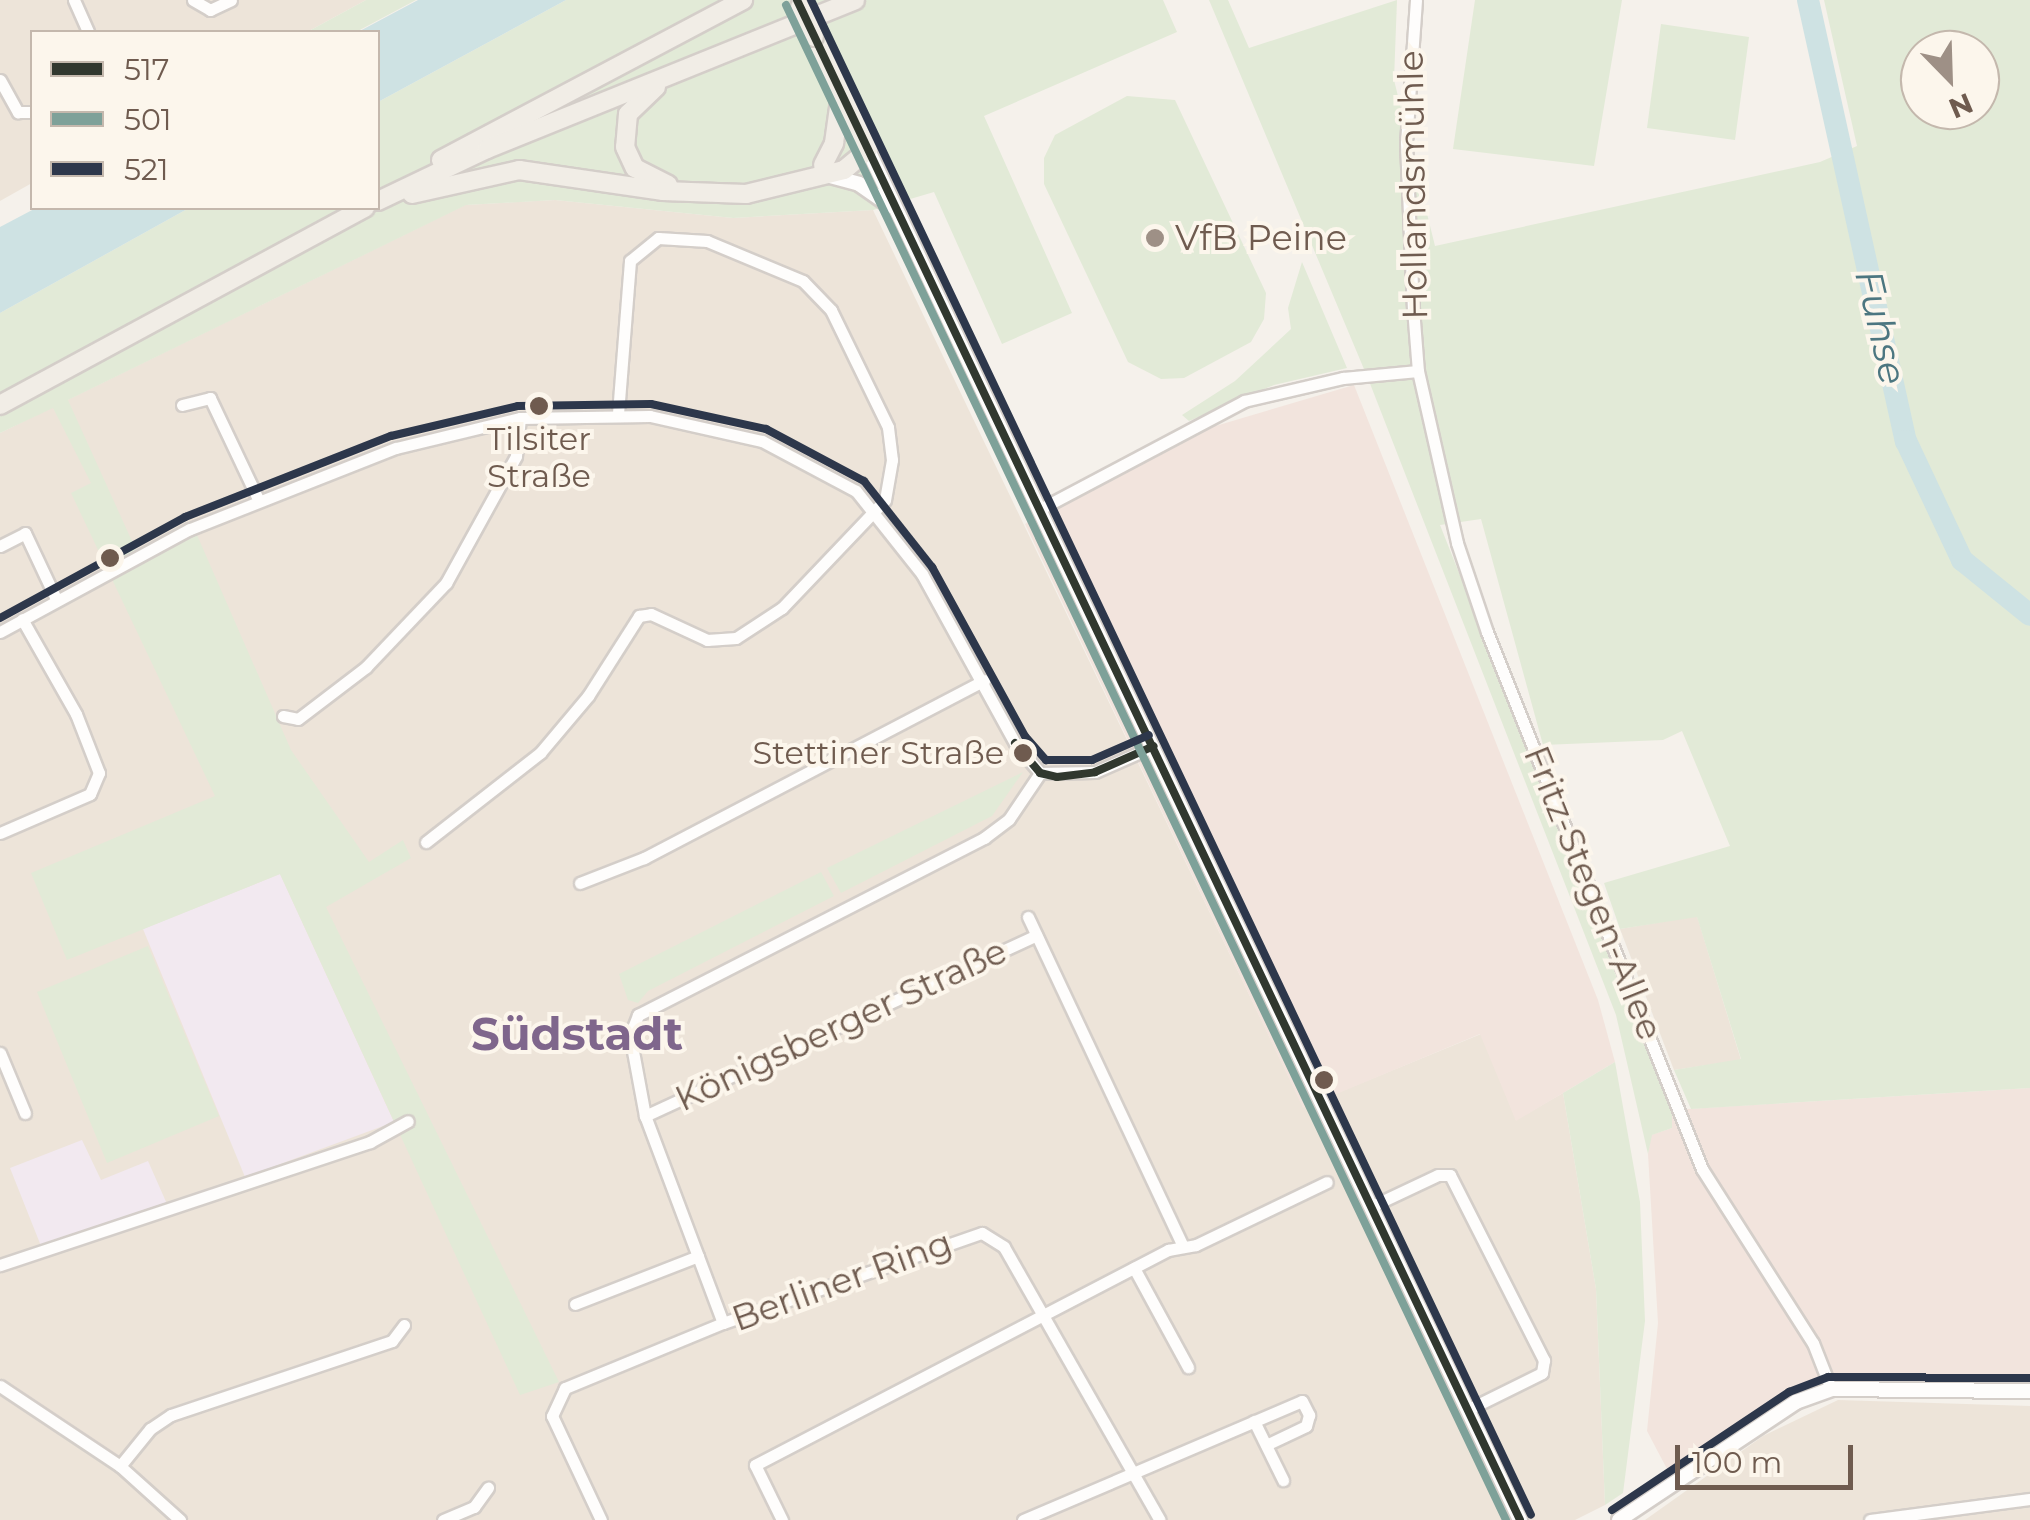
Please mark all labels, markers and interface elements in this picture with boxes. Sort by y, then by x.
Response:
legend [30,30,380,210]
north arrow [1900,30,2000,130]
street label: Hollandsmühle [1390,50,1436,320]
text: 517 [124,51,169,88]
text: N [1944,86,1978,126]
text: 501 [124,101,172,138]
text: 521 [124,151,169,188]
place label: VfB Peine [1175,217,1347,259]
marker: VfB Peine [1144,227,1166,249]
water label: Fuhse [1846,265,1916,389]
marker: Tilsiter Straße [529,396,549,416]
place label: Tilsiter Straße [487,421,591,496]
unlabelled marker [100,548,120,568]
place label: Stettiner Straße [752,734,1004,772]
street label: Fritz-Stegen-Allee [1515,740,1671,1046]
marker: Stettiner Straße [1013,743,1033,763]
street label: Königsberger Straße [669,930,1013,1120]
district label: Südstadt [471,1007,683,1061]
unlabelled marker [1314,1070,1334,1090]
street label: Berliner Ring [727,1222,957,1340]
scale bar [1680,1425,1858,1487]
text: 100 m [1692,1444,1782,1481]

